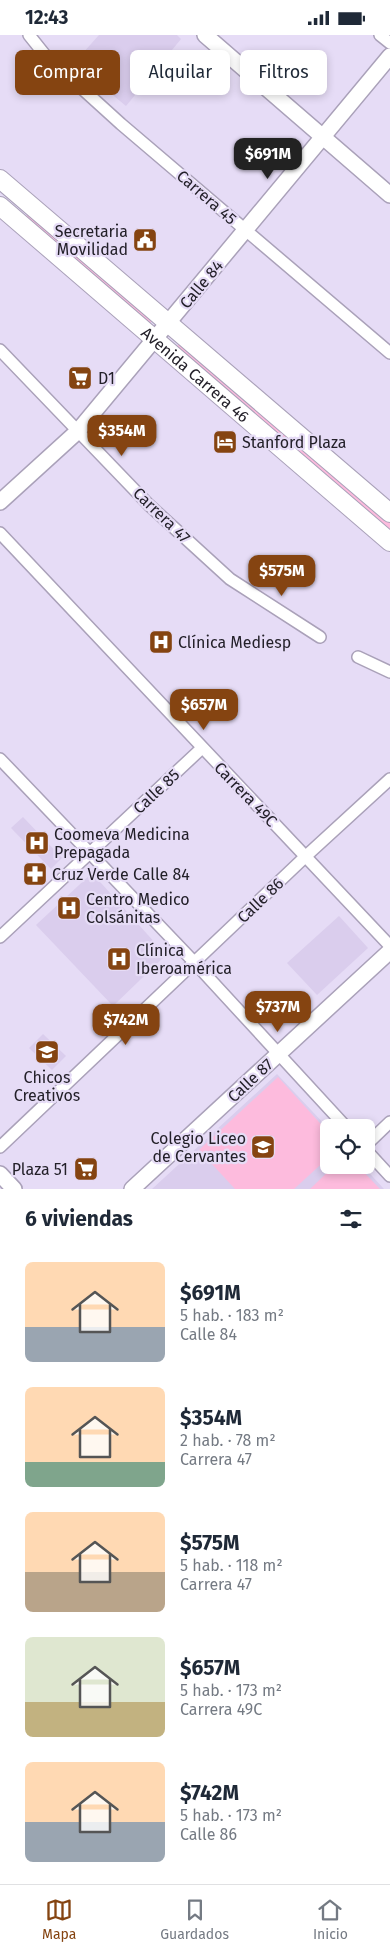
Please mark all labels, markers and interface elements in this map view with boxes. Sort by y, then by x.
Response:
text: 12:43 [25,6,68,29]
chip: Comprar [15,50,120,95]
chip: Alquilar [130,50,230,95]
chip: Filtros [240,50,327,95]
pin: $691M [233,137,303,180]
text: $691M [245,144,291,163]
street label: Carrera 45 [173,166,240,229]
place label: Secretaria Movilidad [55,222,128,259]
public building icon: Secretaria Movilidad [132,227,158,253]
street label: Calle 84 [176,256,227,312]
street label: Avenida Carrera 46 [137,323,253,426]
supermarket icon: D1 [67,365,93,391]
place label: D1 [98,369,115,388]
pin: $354M [87,415,157,457]
text: $354M [98,421,146,440]
hotel icon: Stanford Plaza [212,429,238,455]
place label: Stanford Plaza [242,433,346,452]
street label: Carrera 47 [129,484,194,547]
pin: $575M [247,555,317,597]
text: $575M [259,561,305,580]
hospital icon: Clínica Mediesp [148,629,174,655]
place label: Clínica Mediesp [178,633,291,652]
pin: $657M [169,689,239,731]
text: $657M [181,695,227,714]
street label: Carrera 49C [210,758,281,831]
street label: Calle 85 [129,765,183,818]
place label: Coomeva Medicina Prepagada [54,825,190,862]
hospital icon: Coomeva Medicina Prepagada [24,830,50,856]
pharmacy icon: Cruz Verde Calle 84 [22,861,48,887]
place label: Cruz Verde Calle 84 [52,865,190,884]
street label: Calle 86 [233,874,287,927]
place label: Centro Medico Colsánitas [86,890,190,927]
hospital icon: Centro Medico Colsánitas [56,895,82,921]
place label: Clínica Iberoamérica [136,941,232,978]
hospital icon: Clínica Iberoamérica [106,946,132,972]
pin: $737M [243,991,313,1033]
text: $737M [256,997,300,1016]
pin: $742M [91,1003,161,1046]
text: $742M [104,1010,148,1029]
school or university icon: Chicos Creativos [34,1039,60,1065]
street label: Calle 87 [224,1055,277,1106]
place label: Chicos Creativos [14,1068,80,1105]
map controls [320,1119,375,1174]
button: locate [320,1119,375,1174]
place label: Colegio Liceo de Cervantes [150,1129,246,1166]
school or university icon: Colegio Liceo de Cervantes [250,1134,276,1160]
supermarket icon: Plaza 51 [73,1156,99,1182]
place label: Plaza 51 [12,1160,68,1179]
icon: filters [337,1205,365,1233]
text: 6 viviendas [25,1206,133,1232]
text: $691M [180,1280,241,1306]
icon: home [65,1282,125,1342]
text: 5 hab. · 183 m² [180,1306,284,1325]
text: Calle 84 [180,1325,237,1344]
text: $354M [180,1405,242,1431]
icon: home [65,1407,125,1467]
text: 2 hab. · 78 m² [180,1431,276,1450]
text: Carrera 47 [180,1450,252,1469]
text: $575M [180,1530,240,1556]
icon: home [65,1532,125,1592]
text: 5 hab. · 118 m² [180,1556,283,1575]
text: Carrera 47 [180,1575,252,1594]
text: $657M [180,1655,240,1681]
icon: home [65,1657,125,1717]
text: 5 hab. · 173 m² [180,1681,282,1700]
text: Carrera 49C [180,1700,262,1719]
text: $742M [180,1780,239,1806]
icon: home [65,1782,125,1842]
text: 5 hab. · 173 m² [180,1806,282,1825]
text: Calle 86 [180,1825,237,1844]
tab: Mapa [42,1896,76,1943]
tab: Guardados [160,1896,229,1943]
tab: Inicio [313,1896,348,1943]

